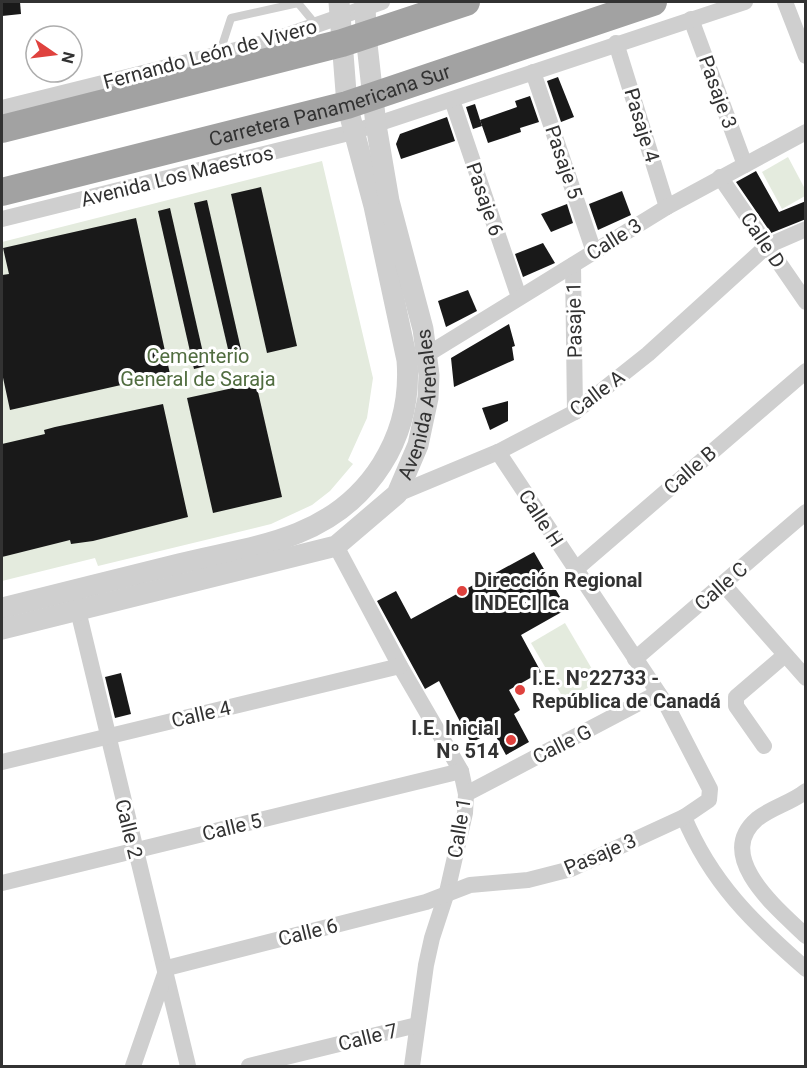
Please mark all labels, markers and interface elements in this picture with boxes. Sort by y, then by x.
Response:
street label: Fernando León de Vivero [101,14,319,94]
north arrow [24,24,84,84]
text: N [57,50,79,65]
street label: Pasaje 3 [694,52,742,132]
street label: Carretera Panamericana Sur [206,59,454,151]
street label: Pasaje 4 [619,85,665,165]
street label: Pasaje 5 [540,122,588,202]
street label: Avenida Los Maestros [78,140,276,212]
street label: Pasaje 6 [461,159,509,239]
street label: Calle D [736,207,790,273]
street label: Calle 3 [582,213,646,265]
street label: Pasaje 1 [561,282,587,358]
street label: Avenida Arenales [393,328,441,483]
park label: Cementerio General de Saraja [120,344,276,391]
street label: Calle A [565,365,629,421]
street label: Calle B [659,441,721,499]
street label: Calle H [514,485,568,551]
street label: Calle C [690,557,752,615]
place label: Dirección Regional INDECI Ica [474,568,643,615]
marker: Dirección Regional INDECI Ica [455,584,469,598]
place label: I.E. Nº22733 - República de Canadá [532,666,721,713]
marker: I.E. Nº22733 - República de Canadá [513,683,527,697]
street label: Calle 4 [169,696,233,732]
place label: I.E. Inicial Nº 514 [411,716,499,763]
street label: Calle G [529,719,595,769]
marker: I.E. Inicial Nº 514 [504,733,518,747]
street label: Calle 1 [442,796,476,860]
street label: Calle 2 [110,797,148,861]
street label: Calle 5 [200,808,264,846]
street label: Pasaje 3 [560,828,640,880]
street label: Calle 6 [276,913,340,951]
street label: Calle 7 [336,1018,400,1056]

